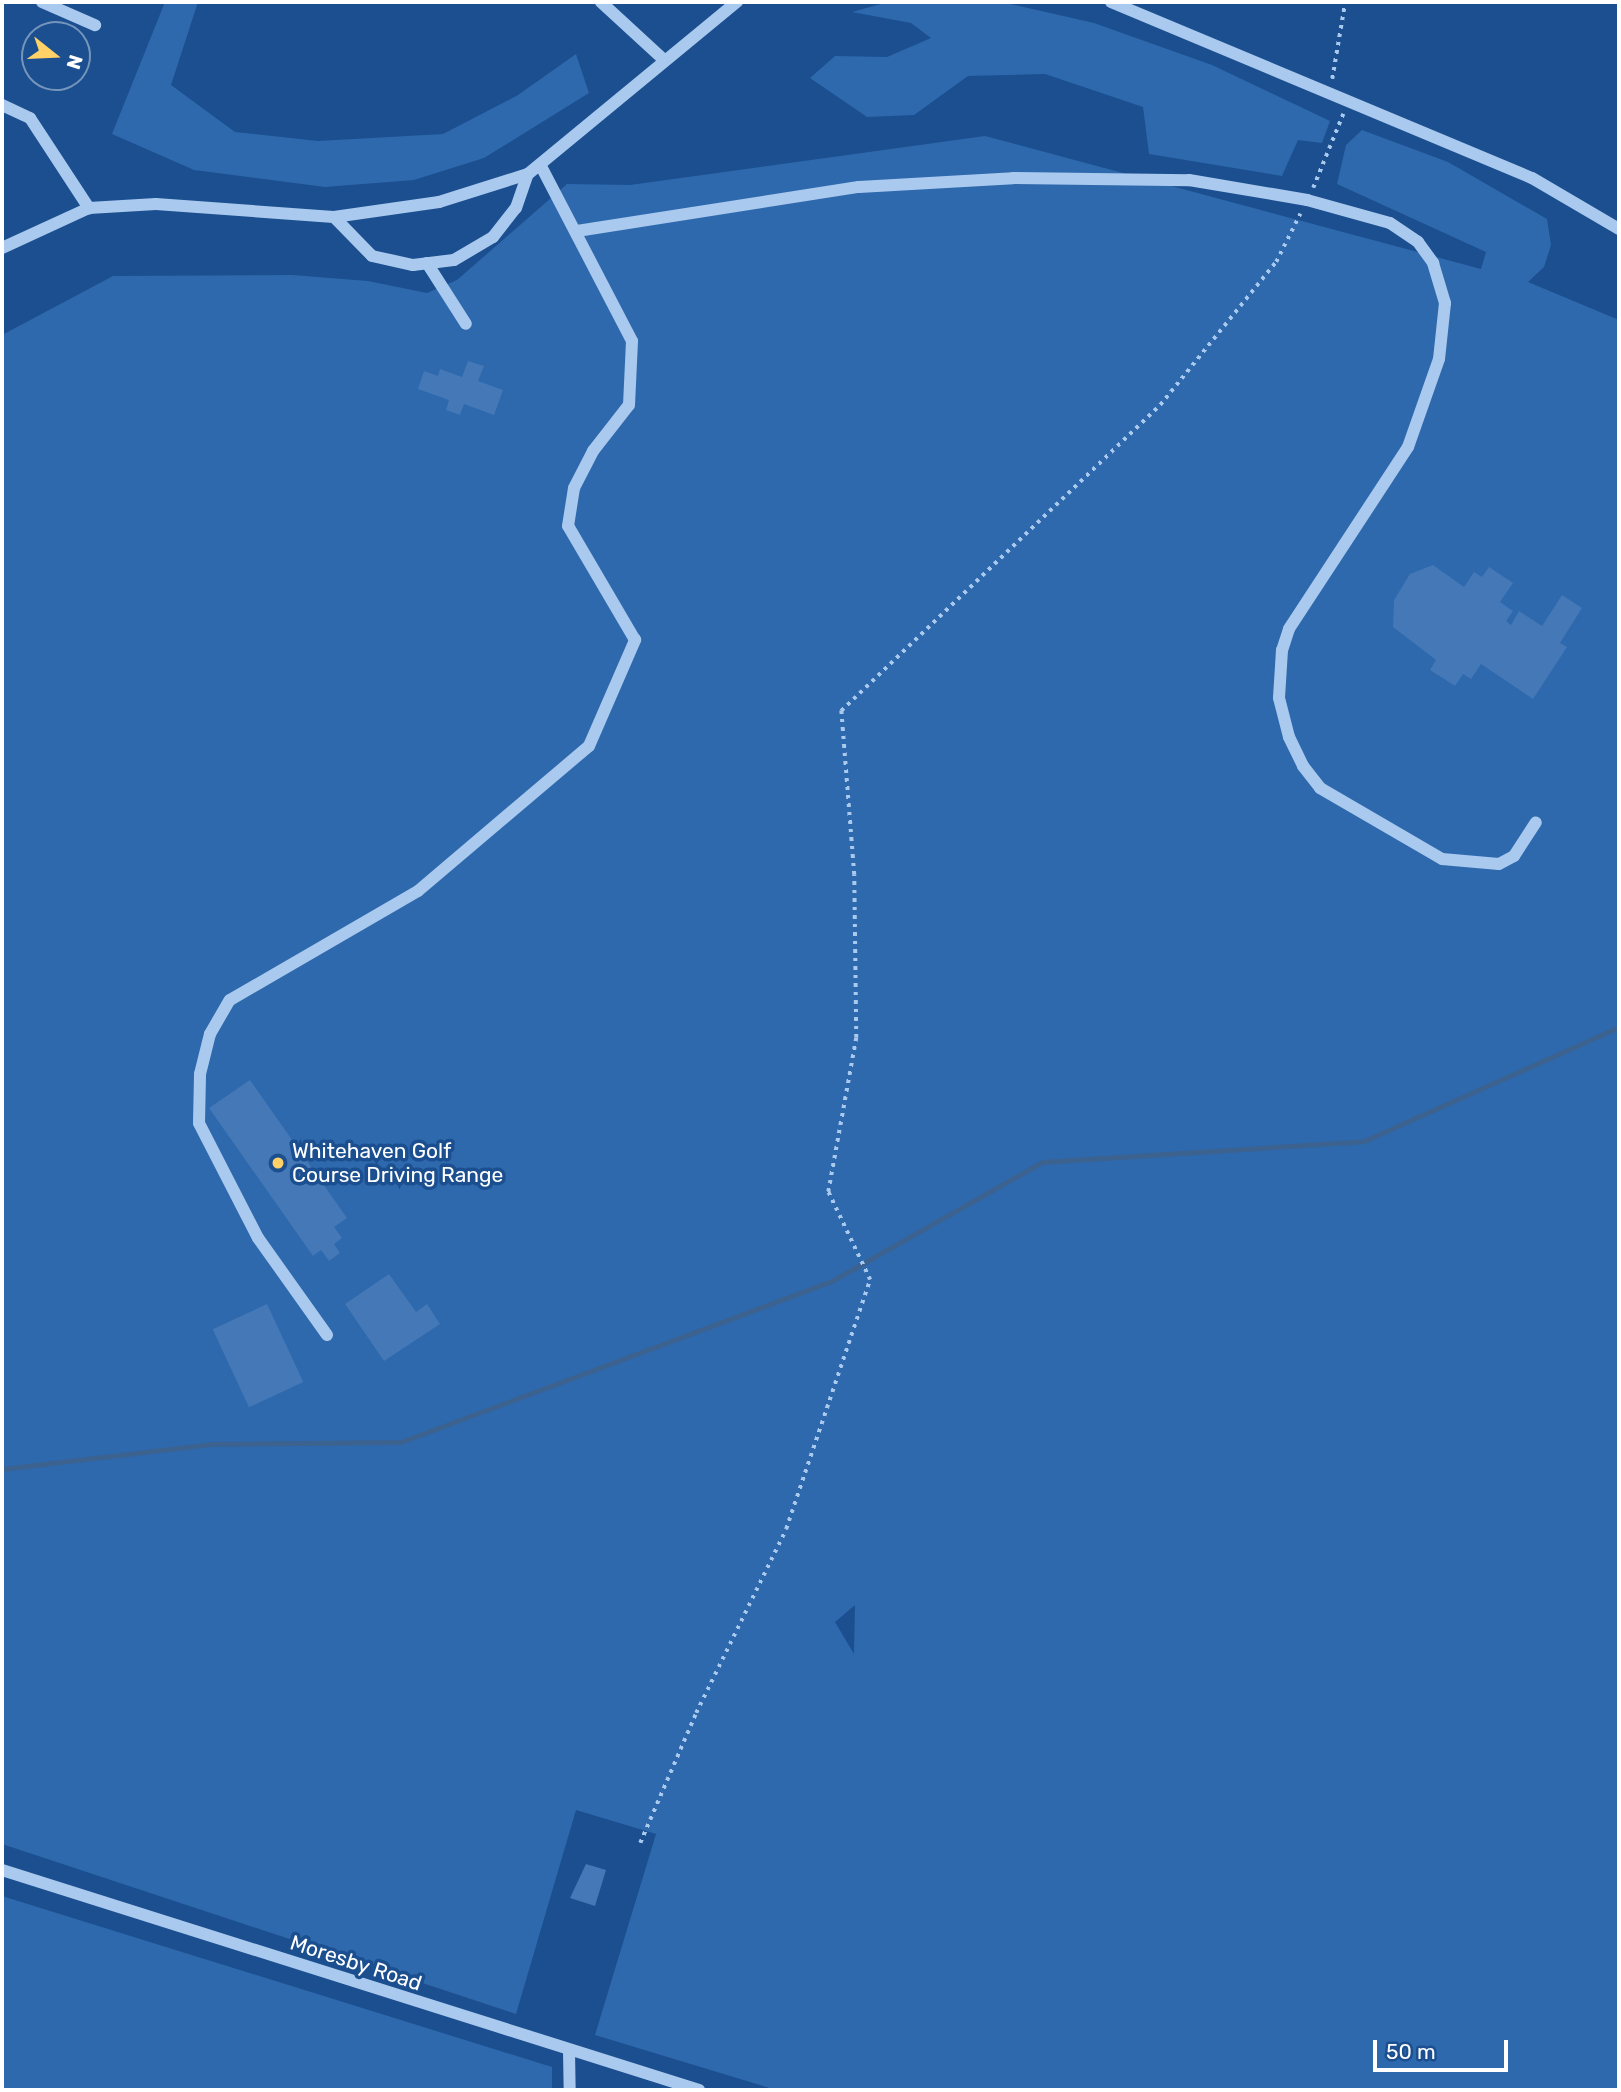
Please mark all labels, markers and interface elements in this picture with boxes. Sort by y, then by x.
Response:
north arrow [21,21,91,91]
text: N [61,52,88,72]
place label: Whitehaven Golf Course Driving Range [292,1138,503,1188]
marker: Whitehaven Golf Course Driving Range [270,1155,286,1171]
street label: Moresby Road [287,1930,425,1996]
scale bar [1376,2025,1511,2070]
text: 50 m [1386,2039,1436,2064]

